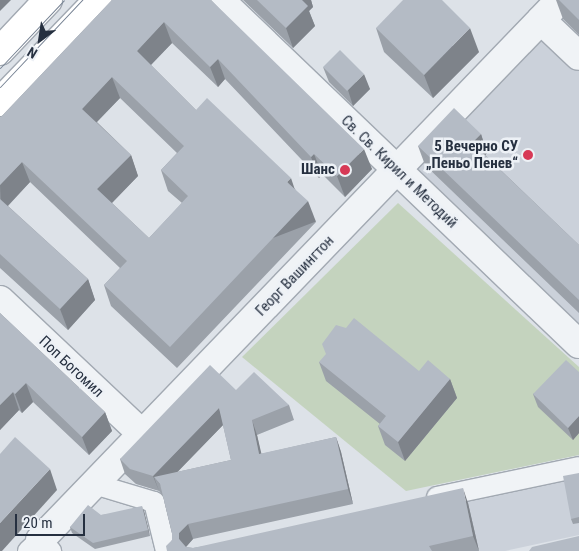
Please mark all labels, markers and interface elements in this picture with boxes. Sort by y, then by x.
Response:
north arrow [15,15,65,65]
text: N [24,44,40,62]
street label: Св. Св. Кирил и Методий [337,112,461,232]
place label: 5 Вечерно СУ „Пеньо Пенев“ [426,137,518,172]
marker: 5 Вечерно СУ „Пеньо Пенев“ [522,149,534,161]
place label: Шанс [301,161,335,179]
marker: Шанс [339,164,351,176]
street label: Георг Вашингтон [252,232,338,320]
street label: Поп Богомил [35,333,107,401]
scale bar [18,504,88,536]
text: 20 m [23,514,53,532]

